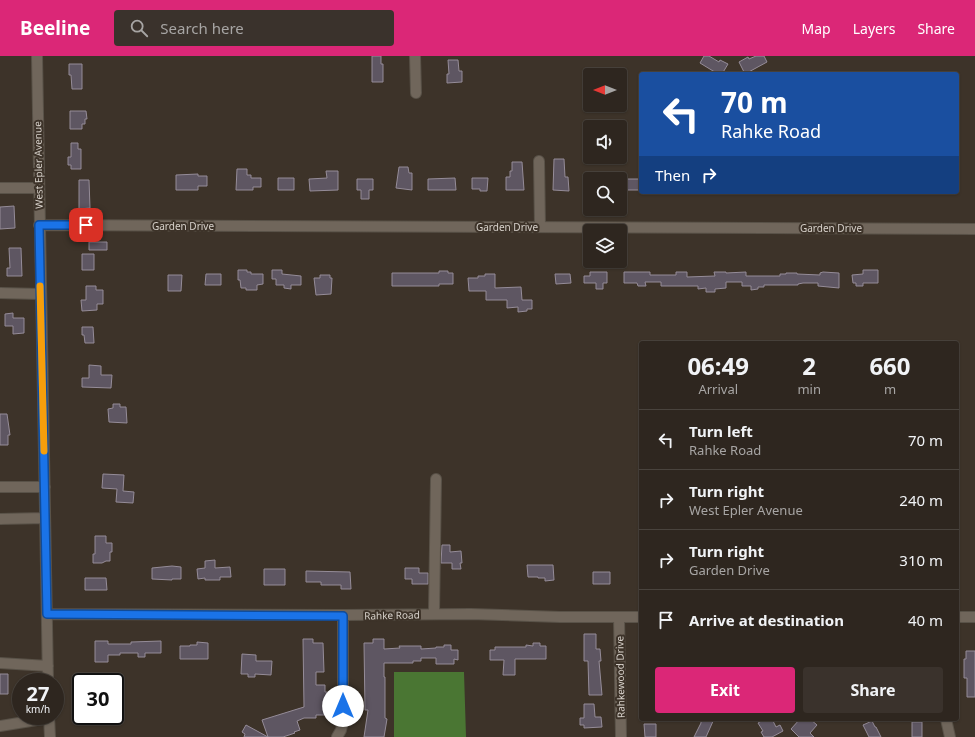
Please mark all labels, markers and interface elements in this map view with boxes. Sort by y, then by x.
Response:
search box [114,10,394,46]
text: Beeline [20,15,90,41]
icon: search [128,17,150,39]
text: Search here [160,18,244,38]
text: Map [802,19,831,38]
text: Layers [853,19,895,38]
text: Share [917,19,955,38]
north arrow [583,68,627,112]
map controls [583,68,627,268]
text: 70 m [721,83,788,121]
icon: left [655,88,707,140]
text: Rahke Road [721,119,821,143]
button: sound [583,120,627,164]
street label: West Epler Avenue [30,121,46,209]
icon: right [698,164,720,186]
text: Then [655,165,690,185]
button: search [583,172,627,216]
pin [69,208,103,242]
icon: arrive [75,214,97,236]
street label: Garden Drive [152,219,214,233]
street label: Garden Drive [476,220,538,234]
street label: Garden Drive [800,221,862,235]
button: layers [583,224,627,268]
text: 06:49 [687,349,749,382]
text: 2 [802,349,816,382]
text: 660 [869,349,911,382]
text: Arrival [698,380,738,398]
text: min [797,380,821,398]
text: m [884,380,896,398]
text: Turn left [689,421,753,441]
icon: left [655,429,677,451]
text: 70 m [908,430,943,450]
text: Rahke Road [689,441,761,459]
text: Turn right [689,481,764,501]
icon: right [655,489,677,511]
text: 240 m [899,490,943,510]
text: West Epler Avenue [689,501,803,519]
text: Turn right [689,541,764,561]
icon: right [655,549,677,571]
text: 310 m [899,550,943,570]
text: Garden Drive [689,561,770,579]
street label: Rahke Road [364,608,420,622]
icon: arrive [655,609,677,631]
text: Arrive at destination [689,610,844,630]
text: 40 m [908,610,943,630]
street label: Rahkewood Drive [612,635,628,718]
button: Exit [655,667,795,713]
button: Share [803,667,943,713]
speed limit sign: 30 [72,673,124,725]
text: 27 [27,680,49,707]
position arrow [322,685,364,727]
text: km/h [26,702,50,716]

